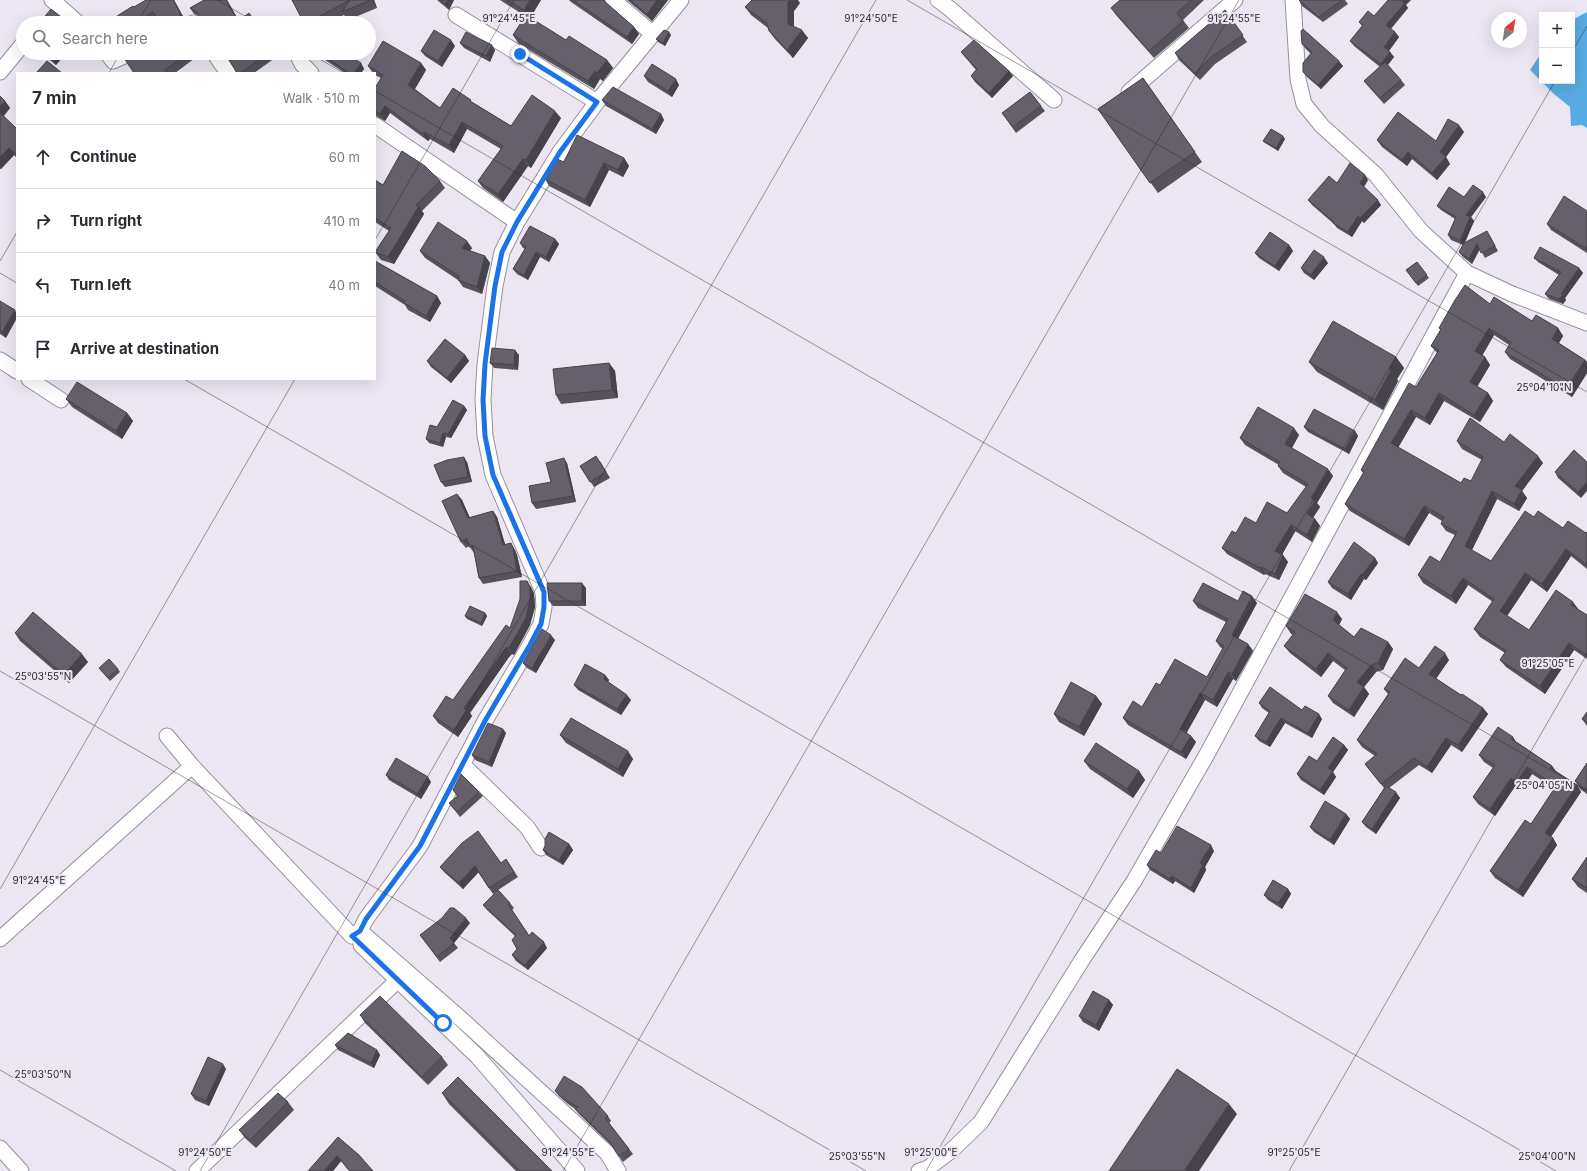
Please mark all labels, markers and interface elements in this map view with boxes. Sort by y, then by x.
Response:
text: 91°24'45"E [483,12,535,24]
text: 91°24'50"E [844,12,898,24]
text: 91°24'55"E [1207,12,1261,24]
north arrow [1491,12,1527,48]
map controls [1539,12,1575,84]
button: + [1539,12,1575,48]
search box [16,16,376,60]
icon: search [30,27,52,49]
text: Search here [62,29,148,48]
route end [511,45,529,63]
button: − [1539,48,1575,84]
text: 7 min [32,88,77,108]
text: Walk · 510 m [283,90,360,106]
icon: ahead [32,146,54,168]
text: Continue [70,147,137,166]
text: 60 m [329,149,360,165]
icon: right [32,210,54,232]
text: Turn right [70,211,142,230]
text: 410 m [323,213,360,229]
icon: left [32,274,54,296]
text: Turn left [70,275,131,294]
text: 40 m [328,277,360,293]
icon: arrive [32,338,54,360]
text: Arrive at destination [70,339,219,358]
text: 25°04'10"N [1516,381,1572,393]
text: 91°25'05"E [1521,657,1575,669]
text: 25°03'55"N [15,670,71,682]
text: 25°04'05"N [1515,779,1573,791]
text: 91°24'45"E [13,874,65,886]
route start [434,1014,452,1032]
text: 25°03'50"N [15,1068,71,1080]
text: 91°24'50"E [178,1146,232,1158]
text: 91°24'55"E [541,1146,595,1158]
text: 91°25'00"E [904,1146,958,1158]
text: 91°25'05"E [1267,1146,1321,1158]
text: 25°03'55"N [829,1150,885,1162]
text: 25°04'00"N [1518,1150,1576,1162]

